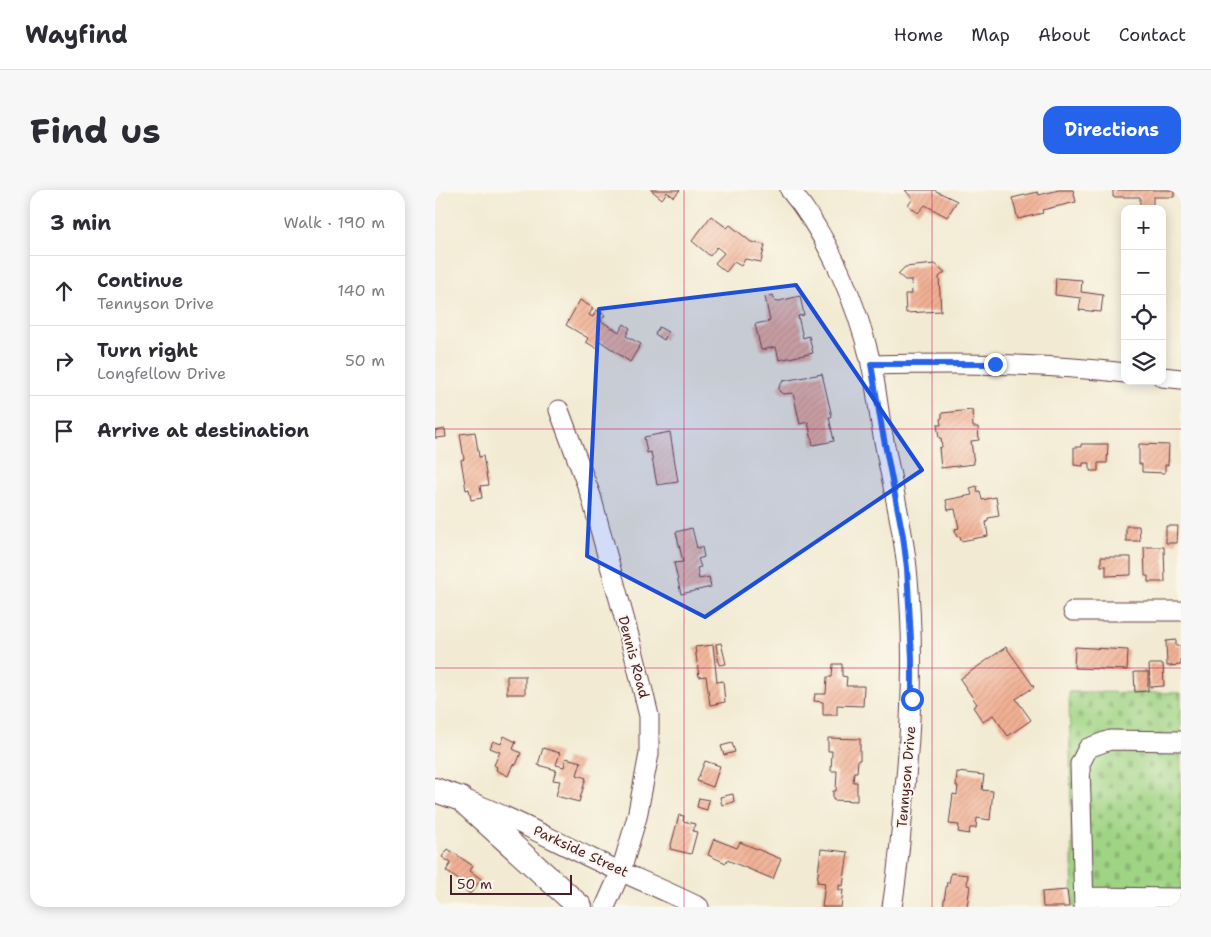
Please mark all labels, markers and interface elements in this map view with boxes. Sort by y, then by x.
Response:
text: Wayfind [25,19,128,51]
text: Home [894,23,943,47]
text: Map [971,23,1010,47]
text: About [1038,23,1091,47]
text: Contact [1119,23,1186,47]
button: Directions [1043,106,1181,154]
text: Find us [30,107,161,154]
map controls [1121,205,1166,385]
button: + [1121,205,1166,250]
text: 3 min [50,209,111,237]
text: Walk · 190 m [283,212,385,233]
button: − [1121,250,1166,295]
text: Continue [97,268,183,293]
icon: ahead [50,277,78,305]
text: 140 m [338,280,385,301]
text: Tennyson Drive [97,293,214,314]
button: locate [1121,295,1166,340]
text: Turn right [97,338,198,363]
button: layers [1121,340,1166,385]
icon: right [50,347,78,375]
text: 50 m [345,350,385,371]
route end [984,353,1007,376]
text: Longfellow Drive [97,363,226,384]
icon: arrive [50,417,78,445]
text: Arrive at destination [97,418,309,443]
street label: Dennis Road [614,614,654,700]
route start [901,688,924,711]
street label: Tennyson Drive [893,725,919,829]
street label: Parkside Street [531,821,631,881]
scale bar [450,872,573,895]
text: 50 m [457,875,492,893]

